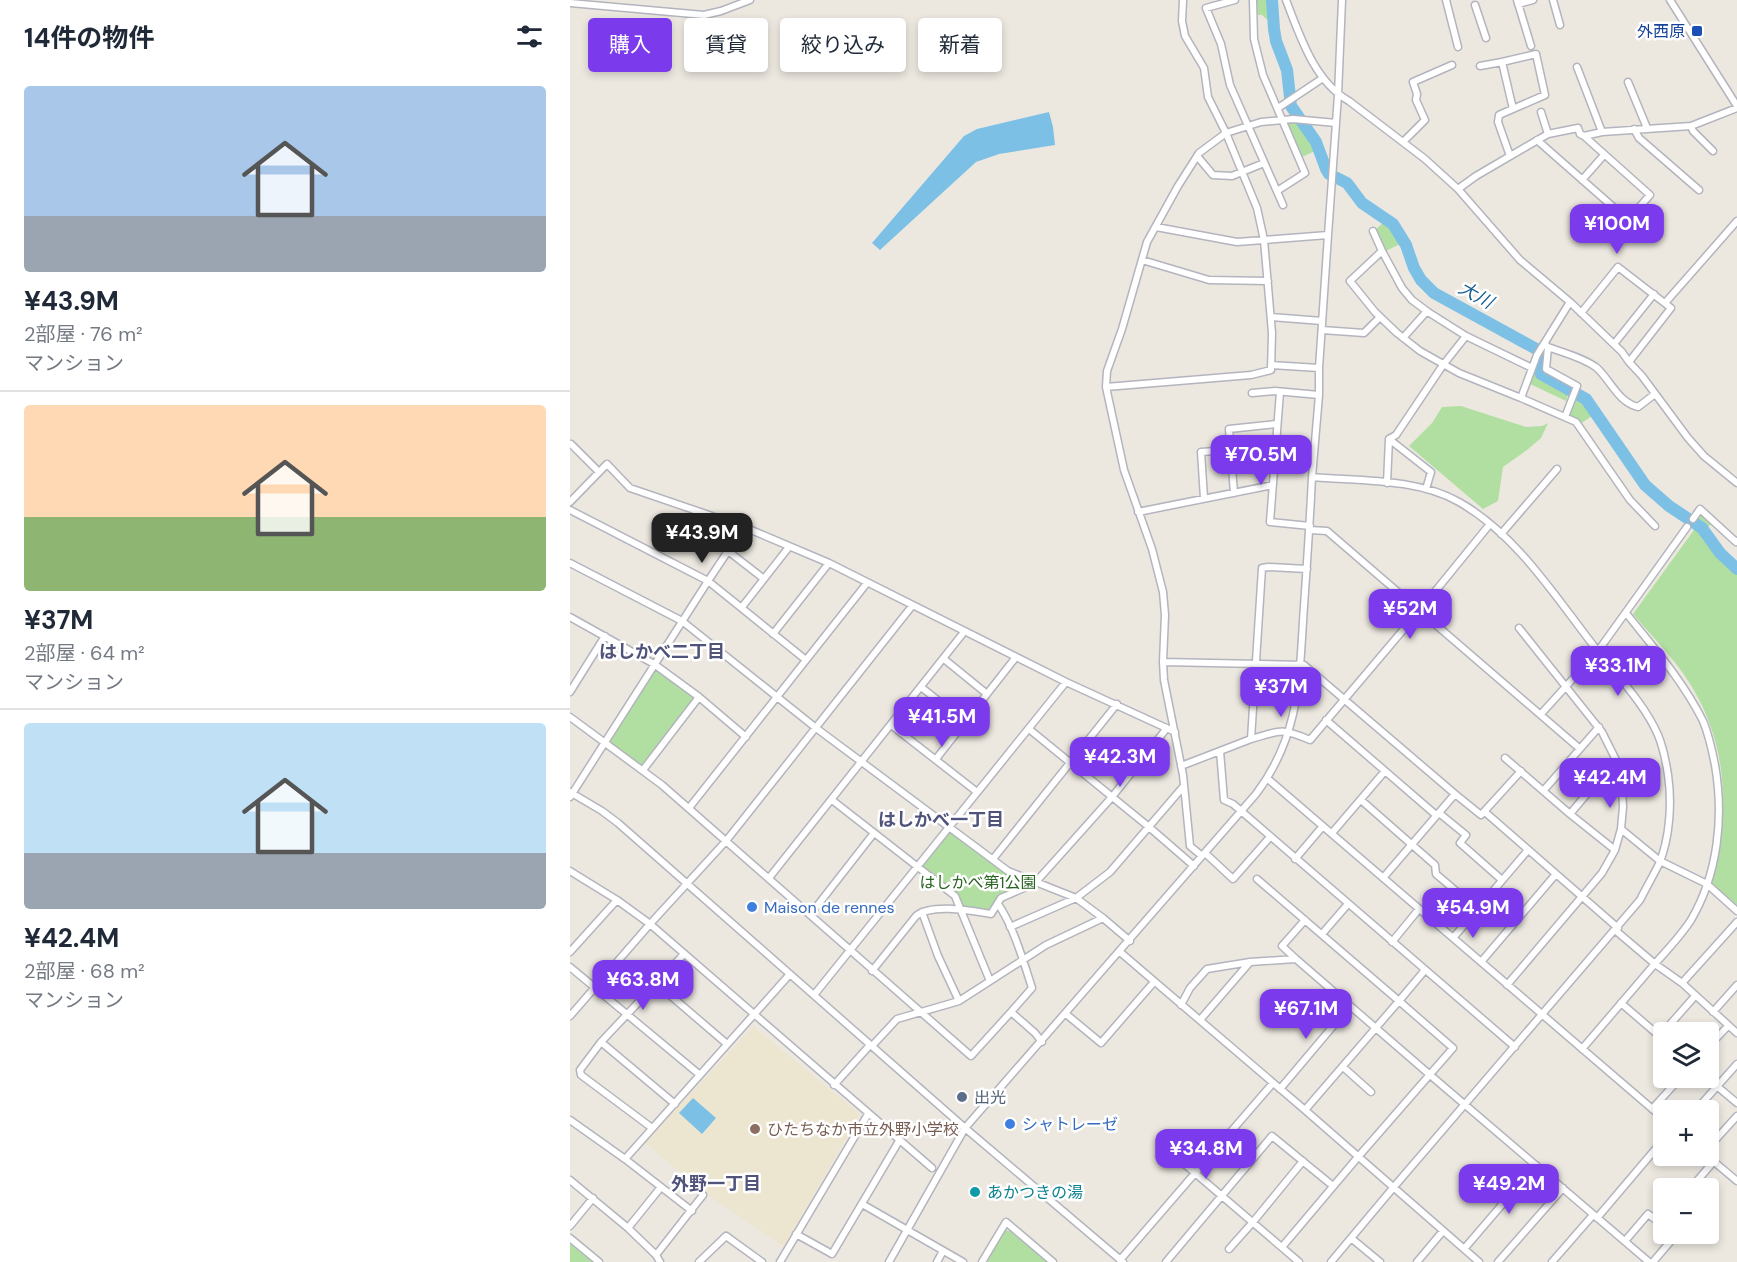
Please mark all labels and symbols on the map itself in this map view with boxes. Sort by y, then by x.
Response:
place label: 外西原 [1637,21,1685,42]
marker: 外西原 [1690,24,1704,38]
pin: ¥100M [1575,204,1659,255]
water label: 大川 [1454,276,1499,315]
pin: ¥70.5M [1212,435,1310,486]
pin: ¥43.9M [653,513,751,564]
pin: ¥52M [1374,589,1446,640]
district label: はしかべ二丁目 [599,640,725,664]
pin: ¥33.1M [1569,646,1667,697]
pin: ¥37M [1245,667,1317,718]
pin: ¥41.5M [893,697,991,748]
pin: ¥42.3M [1071,737,1169,788]
pin: ¥42.4M [1561,758,1659,809]
district label: はしかべ一丁目 [878,808,1004,832]
park label: はしかべ第1公園 [920,872,1037,893]
pin: ¥54.9M [1424,888,1522,939]
place label: Maison de rennes [764,897,895,918]
marker: Maison de rennes [745,900,759,914]
pin: ¥63.8M [594,960,692,1011]
pin: ¥67.1M [1257,989,1355,1040]
place label: 出光 [974,1087,1006,1108]
marker: 出光 [955,1090,969,1104]
place label: シャトレーゼ [1022,1114,1118,1135]
marker: シャトレーゼ [1003,1117,1017,1131]
place label: ひたちなか市立外野小学校 [767,1119,959,1140]
marker: ひたちなか市立外野小学校 [748,1122,762,1136]
pin: ¥34.8M [1157,1129,1255,1180]
pin: ¥49.2M [1460,1164,1558,1215]
district label: 外野一丁目 [671,1172,761,1196]
place label: あかつきの湯 [987,1182,1083,1203]
marker: あかつきの湯 [968,1185,982,1199]

